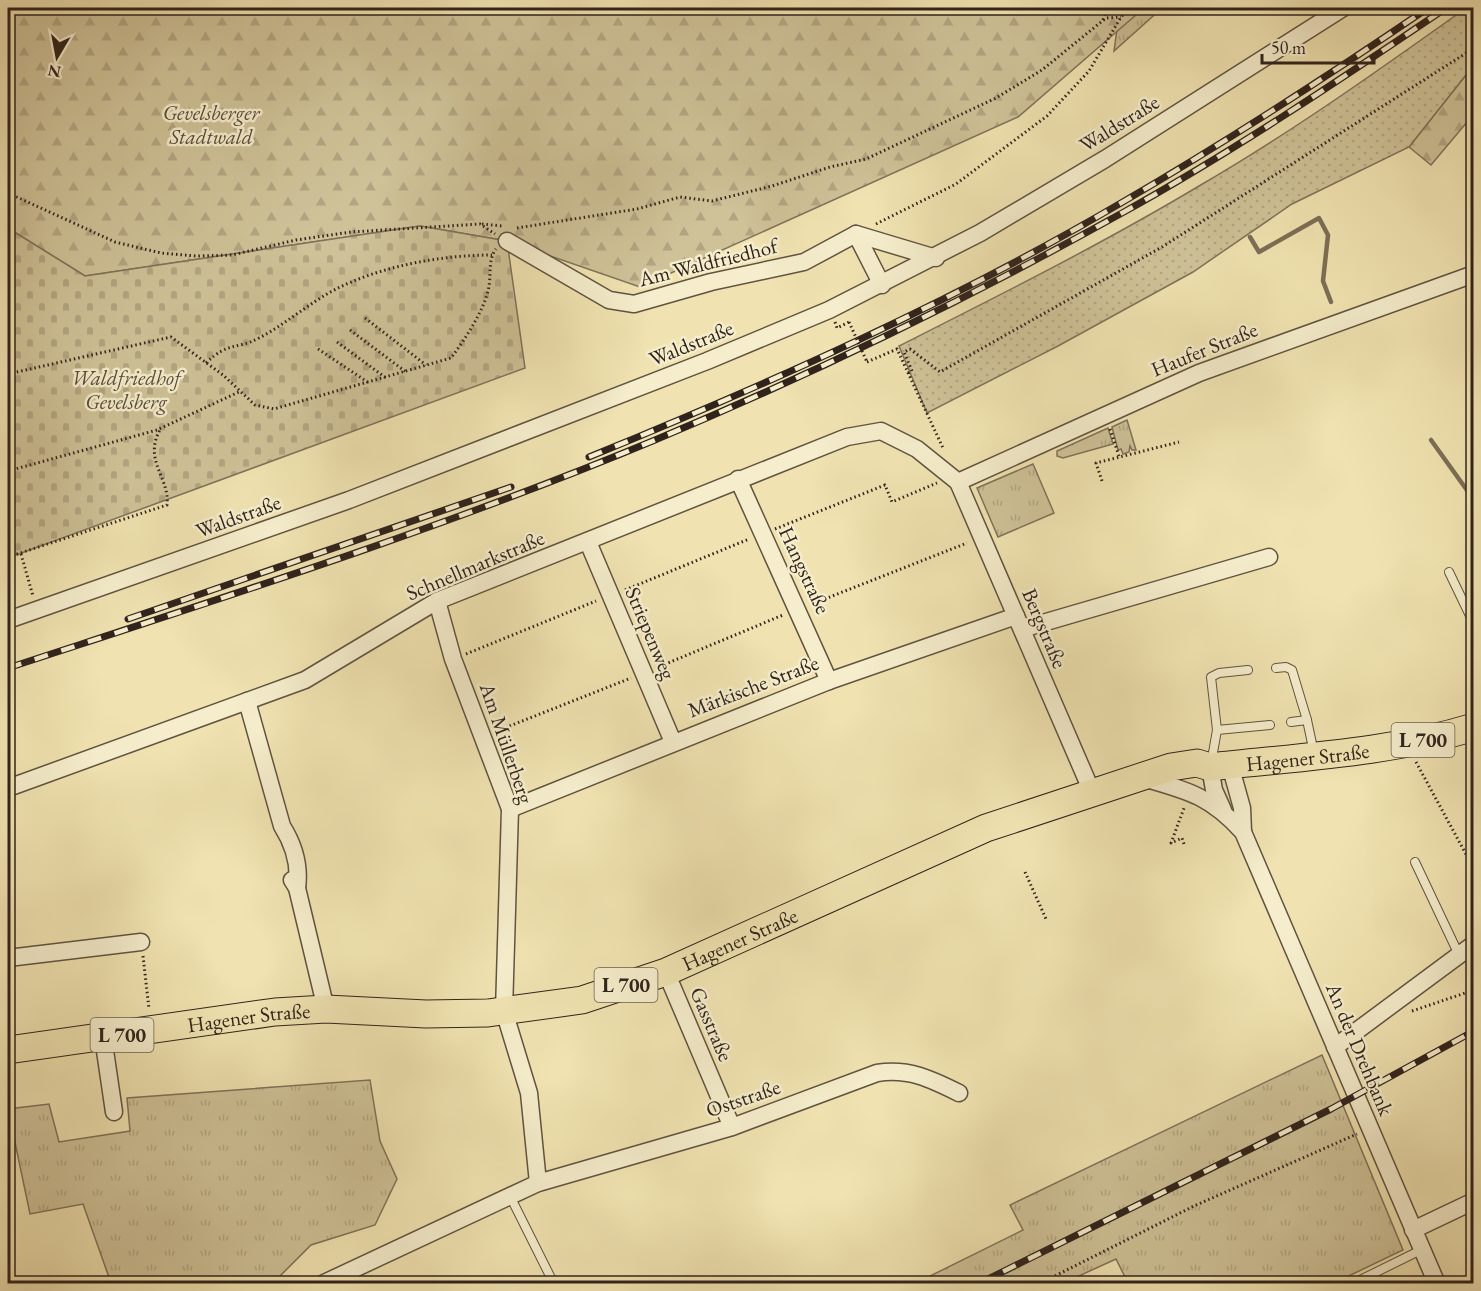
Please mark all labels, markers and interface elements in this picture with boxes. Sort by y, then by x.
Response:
north arrow [27,27,87,87]
scale bar [1262,27,1374,65]
text: 50 m [1271,36,1306,59]
text: N [46,60,63,83]
street label: Waldstraße [1074,88,1164,158]
park label: Gevelsberger Stadtwald [163,99,260,150]
street label: Am Waldfriedhof [635,231,782,292]
street label: Waldstraße [645,314,737,372]
street label: Haufer Straße [1147,315,1261,383]
park label: Waldfriedhof Gevelsberg [71,364,185,415]
street label: Waldstraße [192,488,284,544]
street label: Hangstraße [773,522,837,618]
street label: Schnellmarkstraße [402,524,548,606]
street label: Striepenweg [620,583,683,684]
street label: Bergstraße [1016,584,1074,672]
street label: Märkische Straße [684,649,822,723]
street label: Am Müllerberg [473,678,540,808]
road number: L 700 [1392,723,1454,757]
street label: Hagener Straße [1245,736,1371,777]
street label: Hagener Straße [678,901,802,977]
road number: L 700 [594,968,658,1002]
street label: An der Drehbank [1320,978,1401,1120]
street label: Gasstraße [684,983,740,1065]
street label: Hagener Straße [185,996,311,1038]
road number: L 700 [90,1018,154,1052]
street label: Oststraße [702,1073,784,1123]

